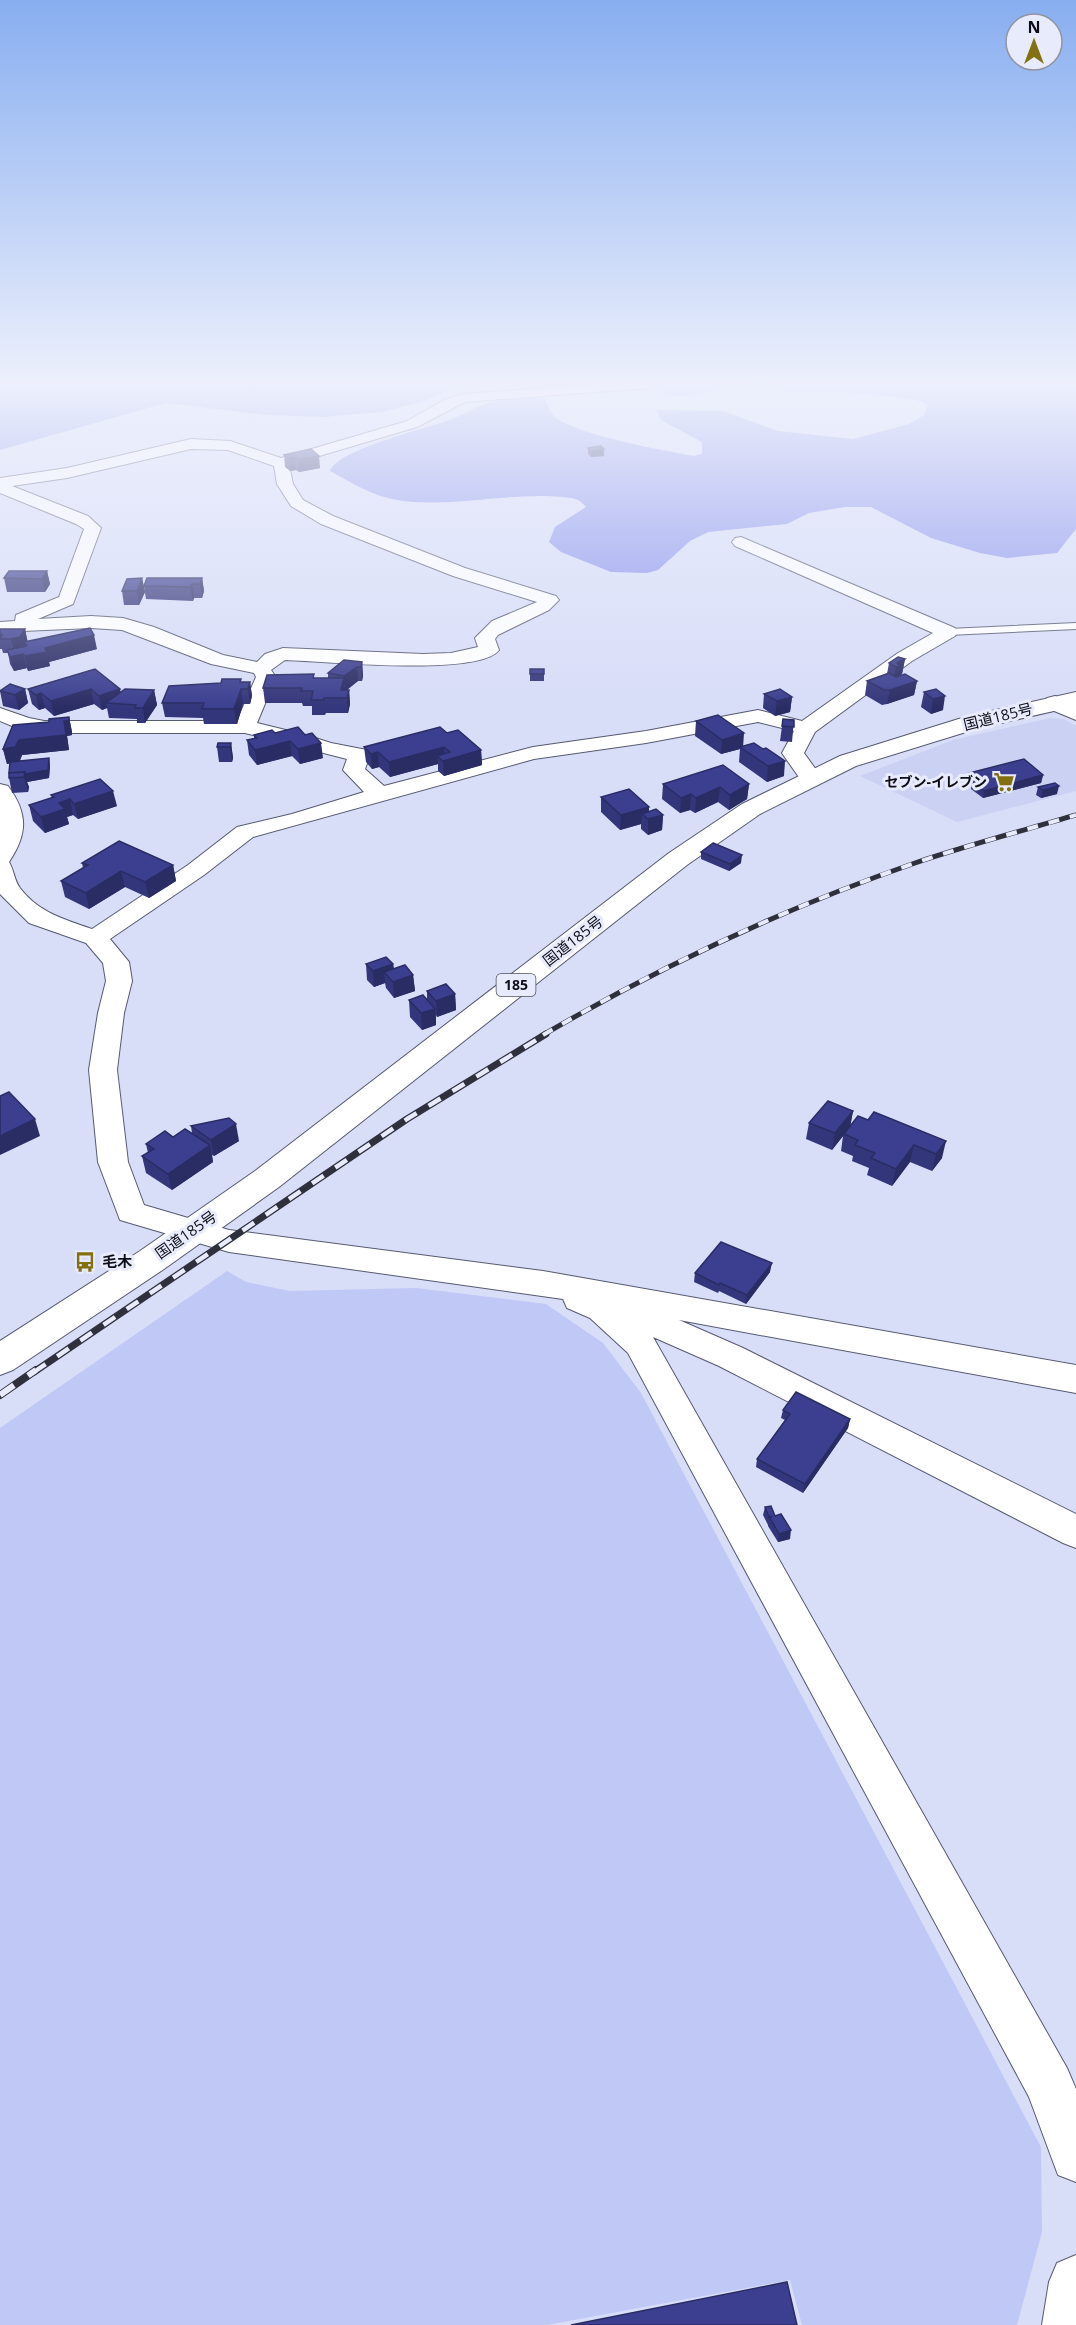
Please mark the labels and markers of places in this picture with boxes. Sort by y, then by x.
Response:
supermarket icon: セブン-イレブン [992,770,1016,794]
place label: セブン-イレブン [884,772,987,791]
bus stop icon: 毛木 [73,1250,97,1274]
place label: 毛木 [102,1251,132,1271]

